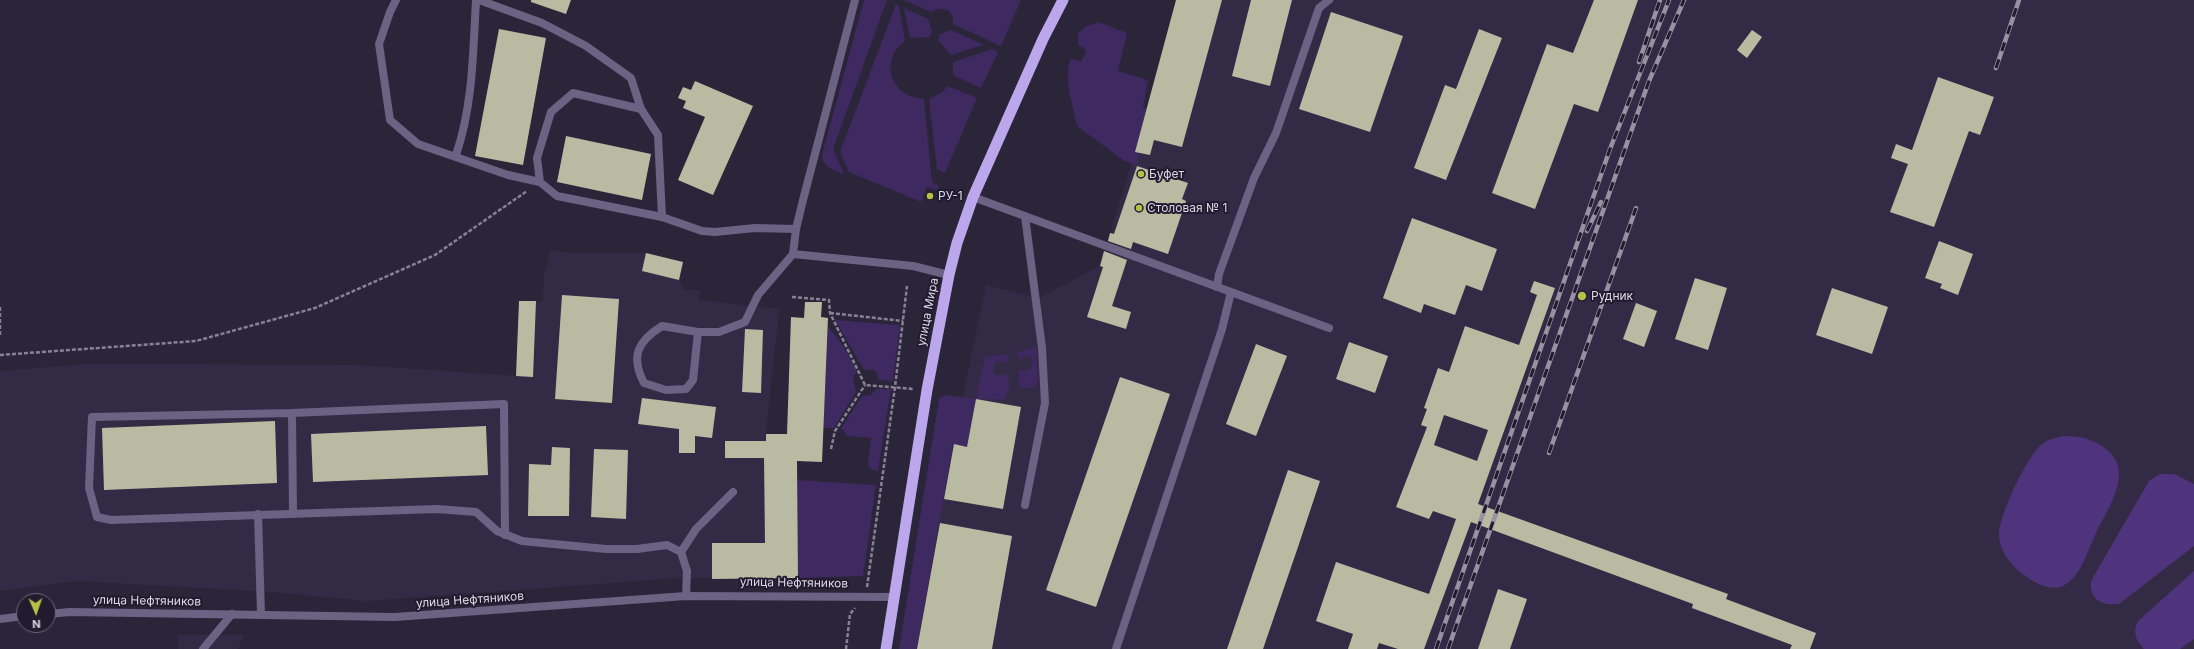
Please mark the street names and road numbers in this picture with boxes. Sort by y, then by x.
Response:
street label: улица Мира [914,276,942,348]
street label: улица Нефтяников [740,575,848,591]
street label: улица Нефтяников [415,589,525,611]
street label: улица Нефтяников [93,593,201,609]

